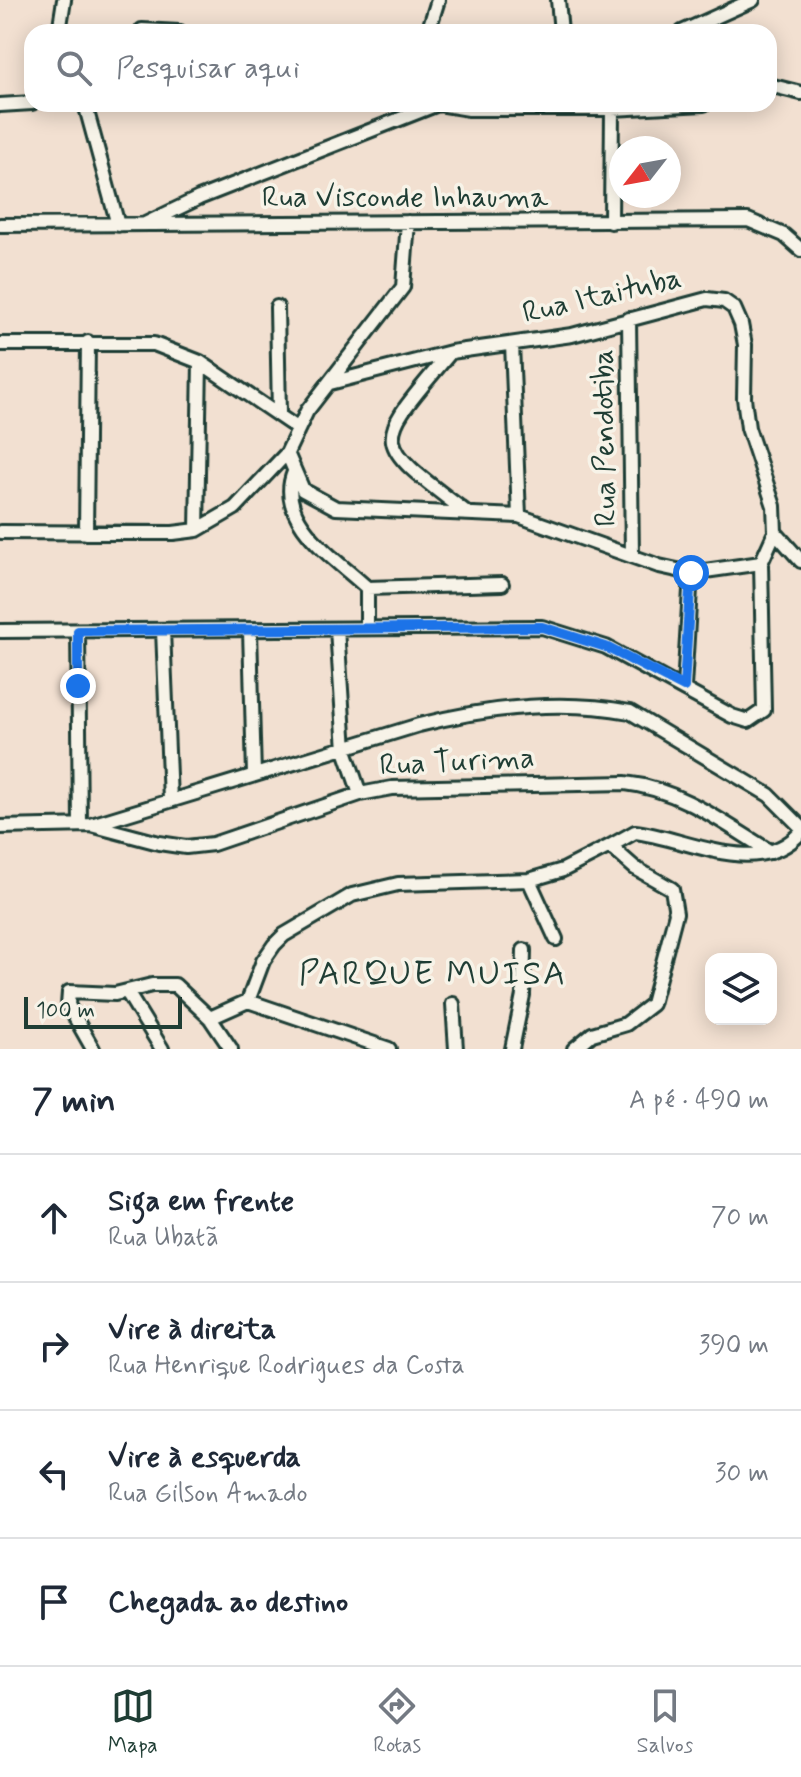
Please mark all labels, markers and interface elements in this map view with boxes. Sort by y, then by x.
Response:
search box [24,24,777,112]
icon: search [52,46,96,90]
text: Pesquisar aqui [116,49,300,88]
north arrow [609,136,681,208]
street label: Rua Visconde Inhauma [262,178,549,217]
street label: Rua Itaituba [519,259,685,333]
street label: Rua Pendotiba [584,349,626,527]
route start [673,555,709,591]
route end [60,668,96,704]
street label: Rua Turima [379,738,535,786]
district label: PARQUE MUISA [299,952,567,997]
map controls [705,953,777,1025]
button: layers [705,953,777,1025]
scale bar [24,993,182,1029]
text: 100 m [36,997,95,1025]
text: 7 min [32,1079,116,1124]
text: A pé · 490 m [629,1084,769,1118]
text: Siga em frente [108,1182,294,1221]
icon: ahead [32,1196,76,1240]
text: 70 m [711,1201,769,1235]
text: Rua Ubatã [108,1221,219,1255]
text: Vire à direita [108,1310,276,1349]
icon: right [32,1324,76,1368]
text: 390 m [698,1329,769,1363]
text: Rua Henrique Rodrigues da Costa [108,1349,465,1383]
text: Vire à esquerda [108,1438,301,1477]
icon: left [32,1452,76,1496]
text: 30 m [715,1457,769,1491]
text: Rua Gilson Amado [108,1477,308,1511]
icon: arrive [32,1580,76,1624]
text: Chegada ao destino [108,1583,348,1622]
tab: Mapa [108,1684,158,1760]
tab: Rotas [373,1684,421,1760]
tab: Salvos [637,1684,693,1760]

